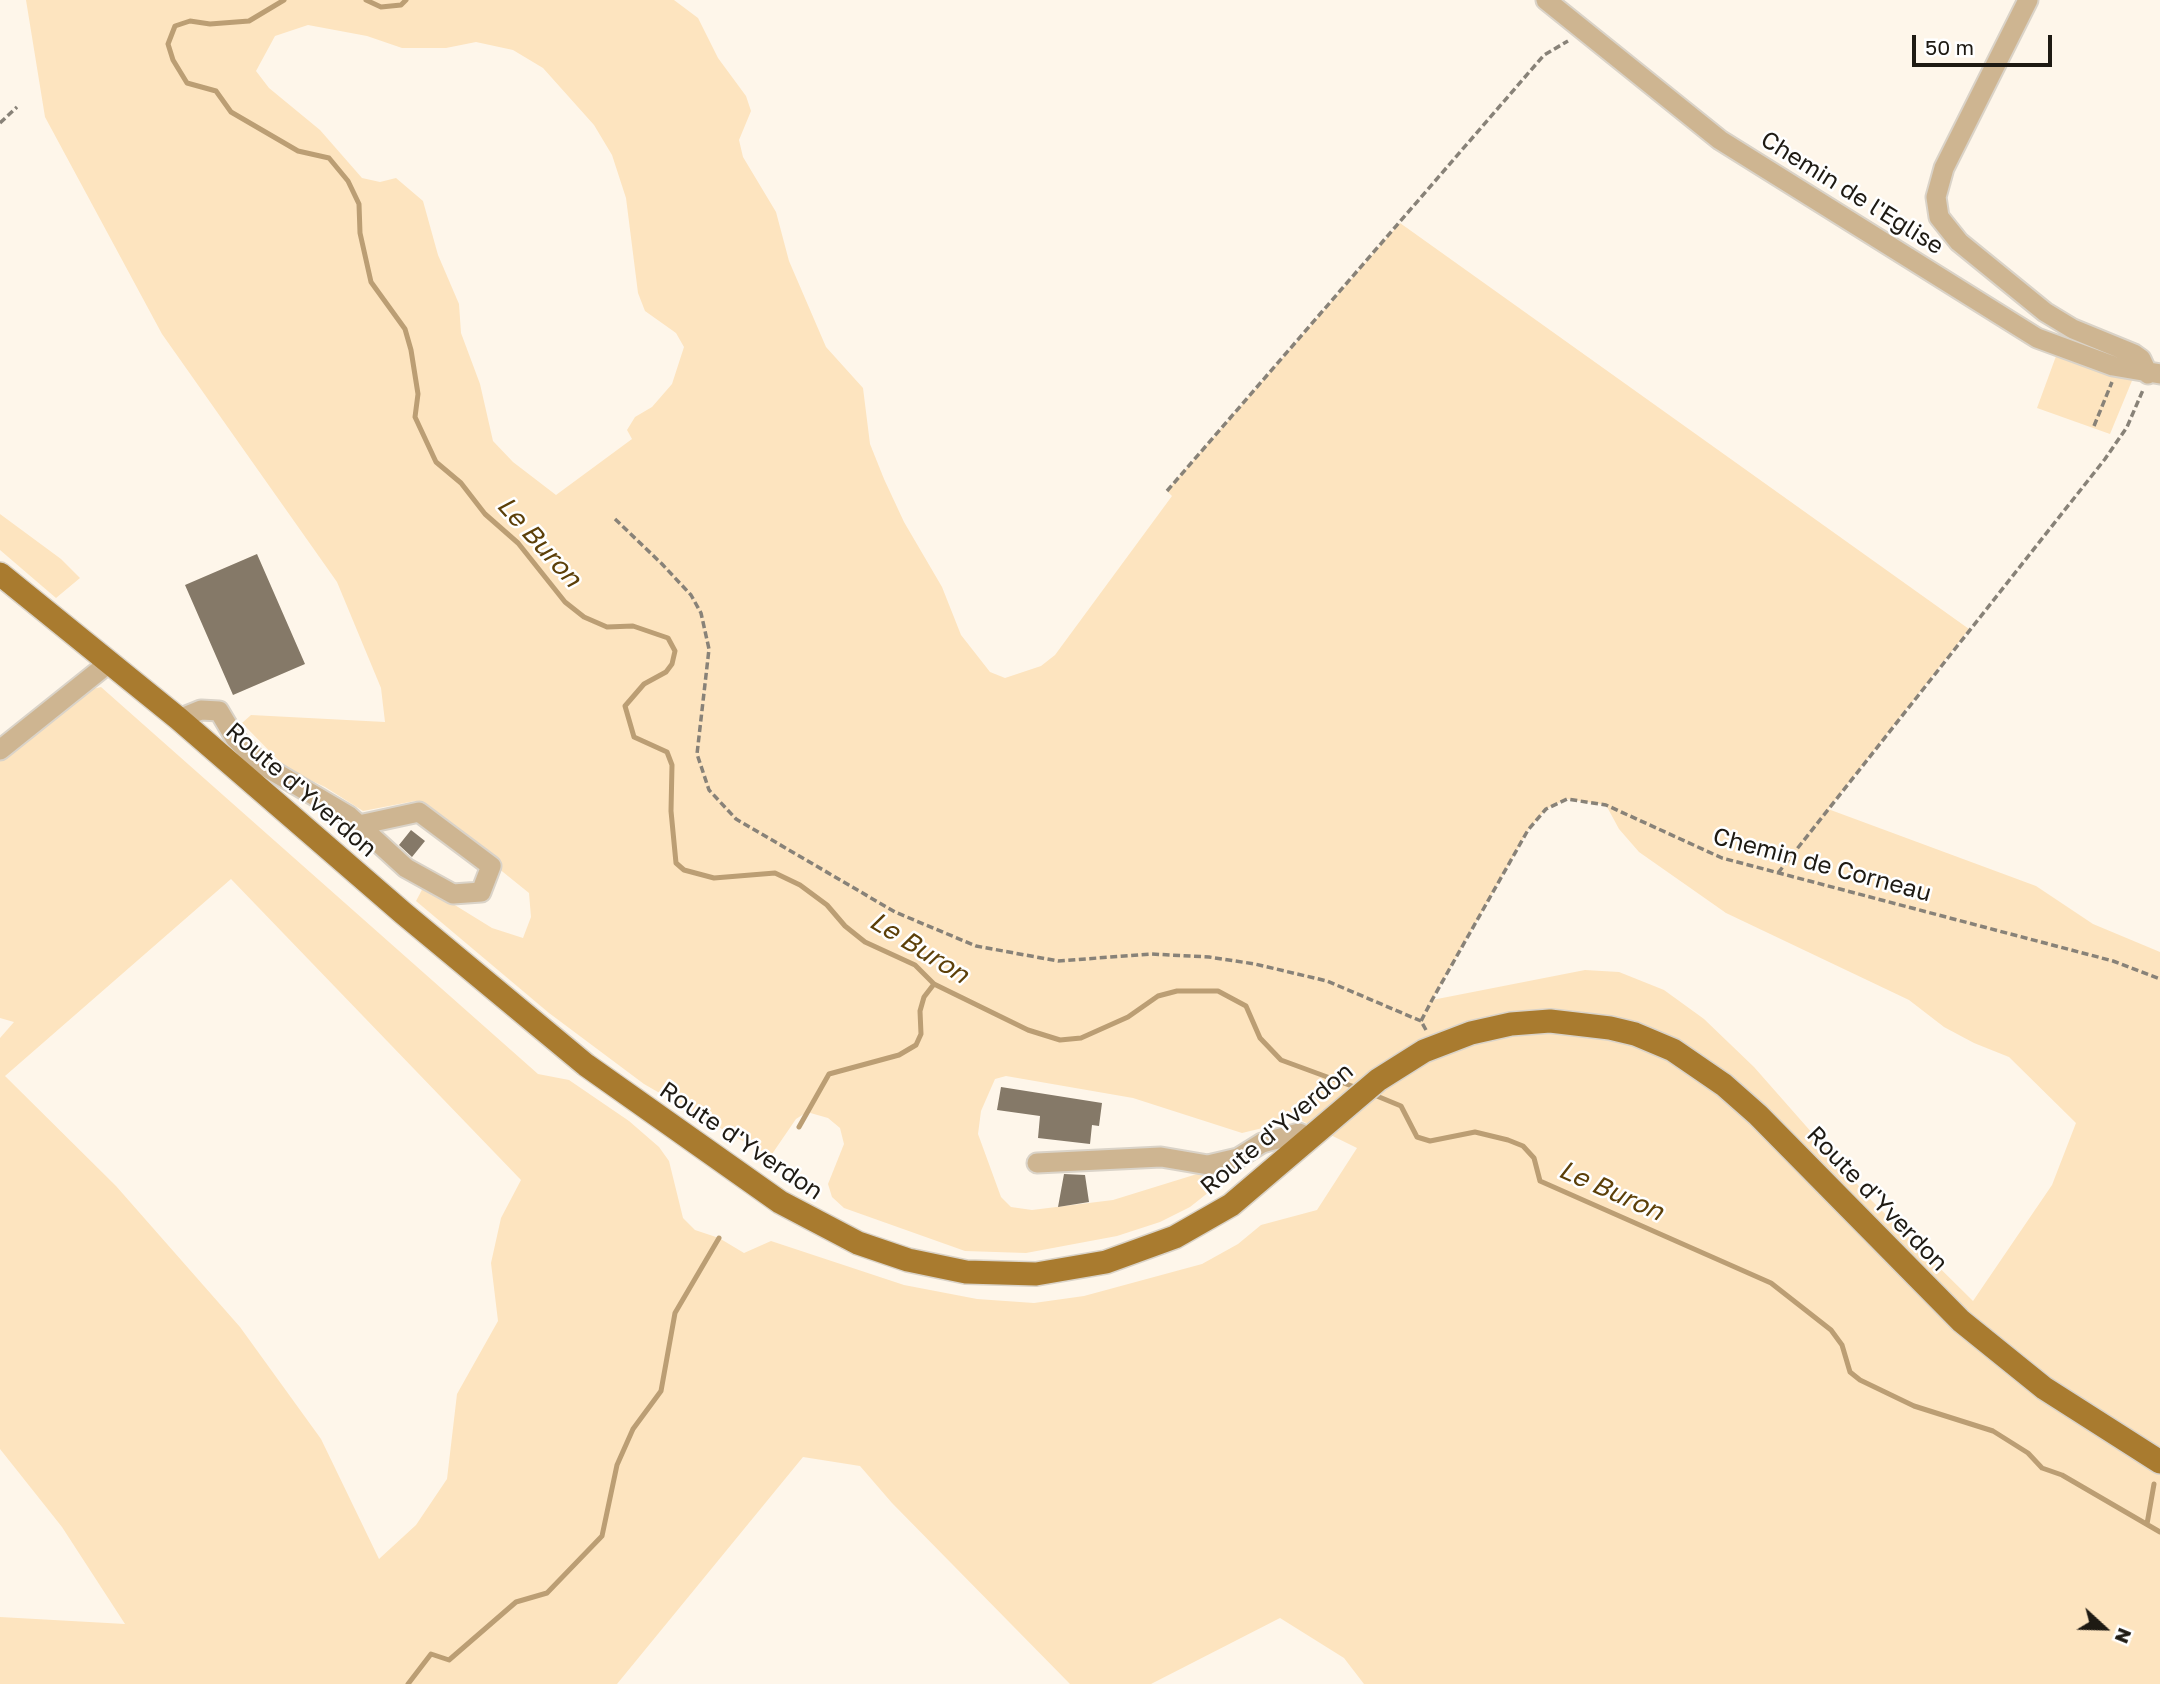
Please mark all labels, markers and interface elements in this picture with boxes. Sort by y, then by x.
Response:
scale bar [1915,21,2055,65]
text: 50 m [1925,34,1974,60]
street label: Chemin de l'Eglise [1755,125,1949,261]
water label: Le Buron [490,490,588,594]
street label: Route d'Yverdon [220,717,382,863]
street label: Chemin de Corneau [1710,822,1934,908]
water label: Le Buron [864,905,974,991]
street label: Route d'Yverdon [1195,1057,1359,1201]
street label: Route d'Yverdon [654,1076,828,1206]
street label: Route d'Yverdon [1801,1121,1953,1277]
water label: Le Buron [1554,1154,1668,1228]
north arrow [2069,1593,2139,1663]
text: N [2111,1625,2137,1647]

